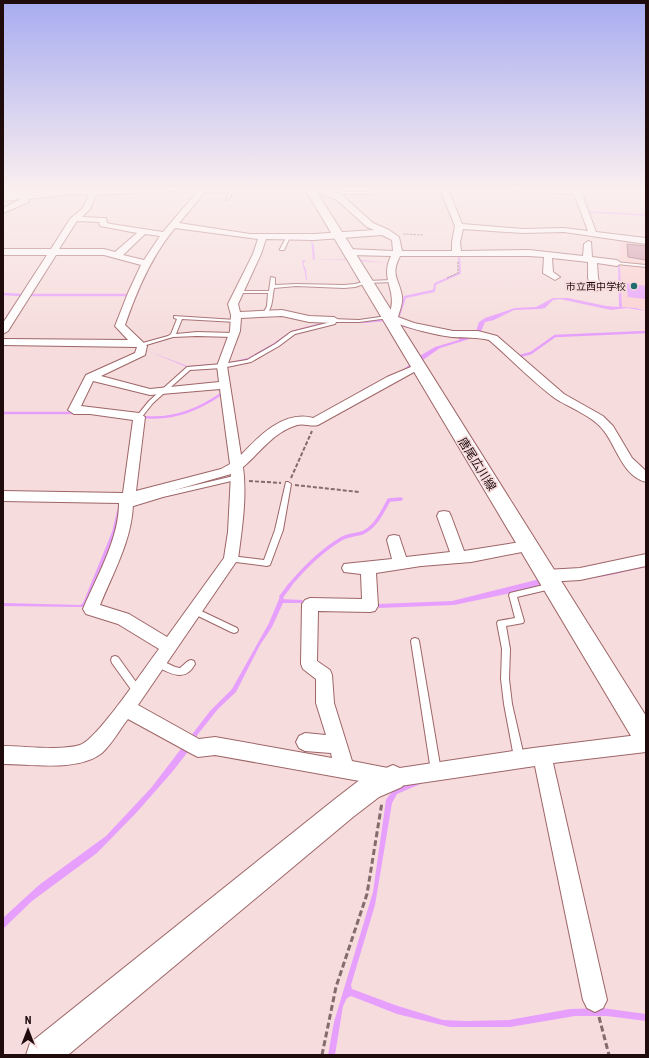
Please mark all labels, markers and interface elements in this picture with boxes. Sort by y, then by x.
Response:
place label: 市立西中学校 [566,281,626,292]
marker: 市立西中学校 [629,281,639,291]
street label: 唐尾広川線 [455,435,499,493]
north arrow [8,1010,48,1050]
text: N [25,1014,32,1027]

